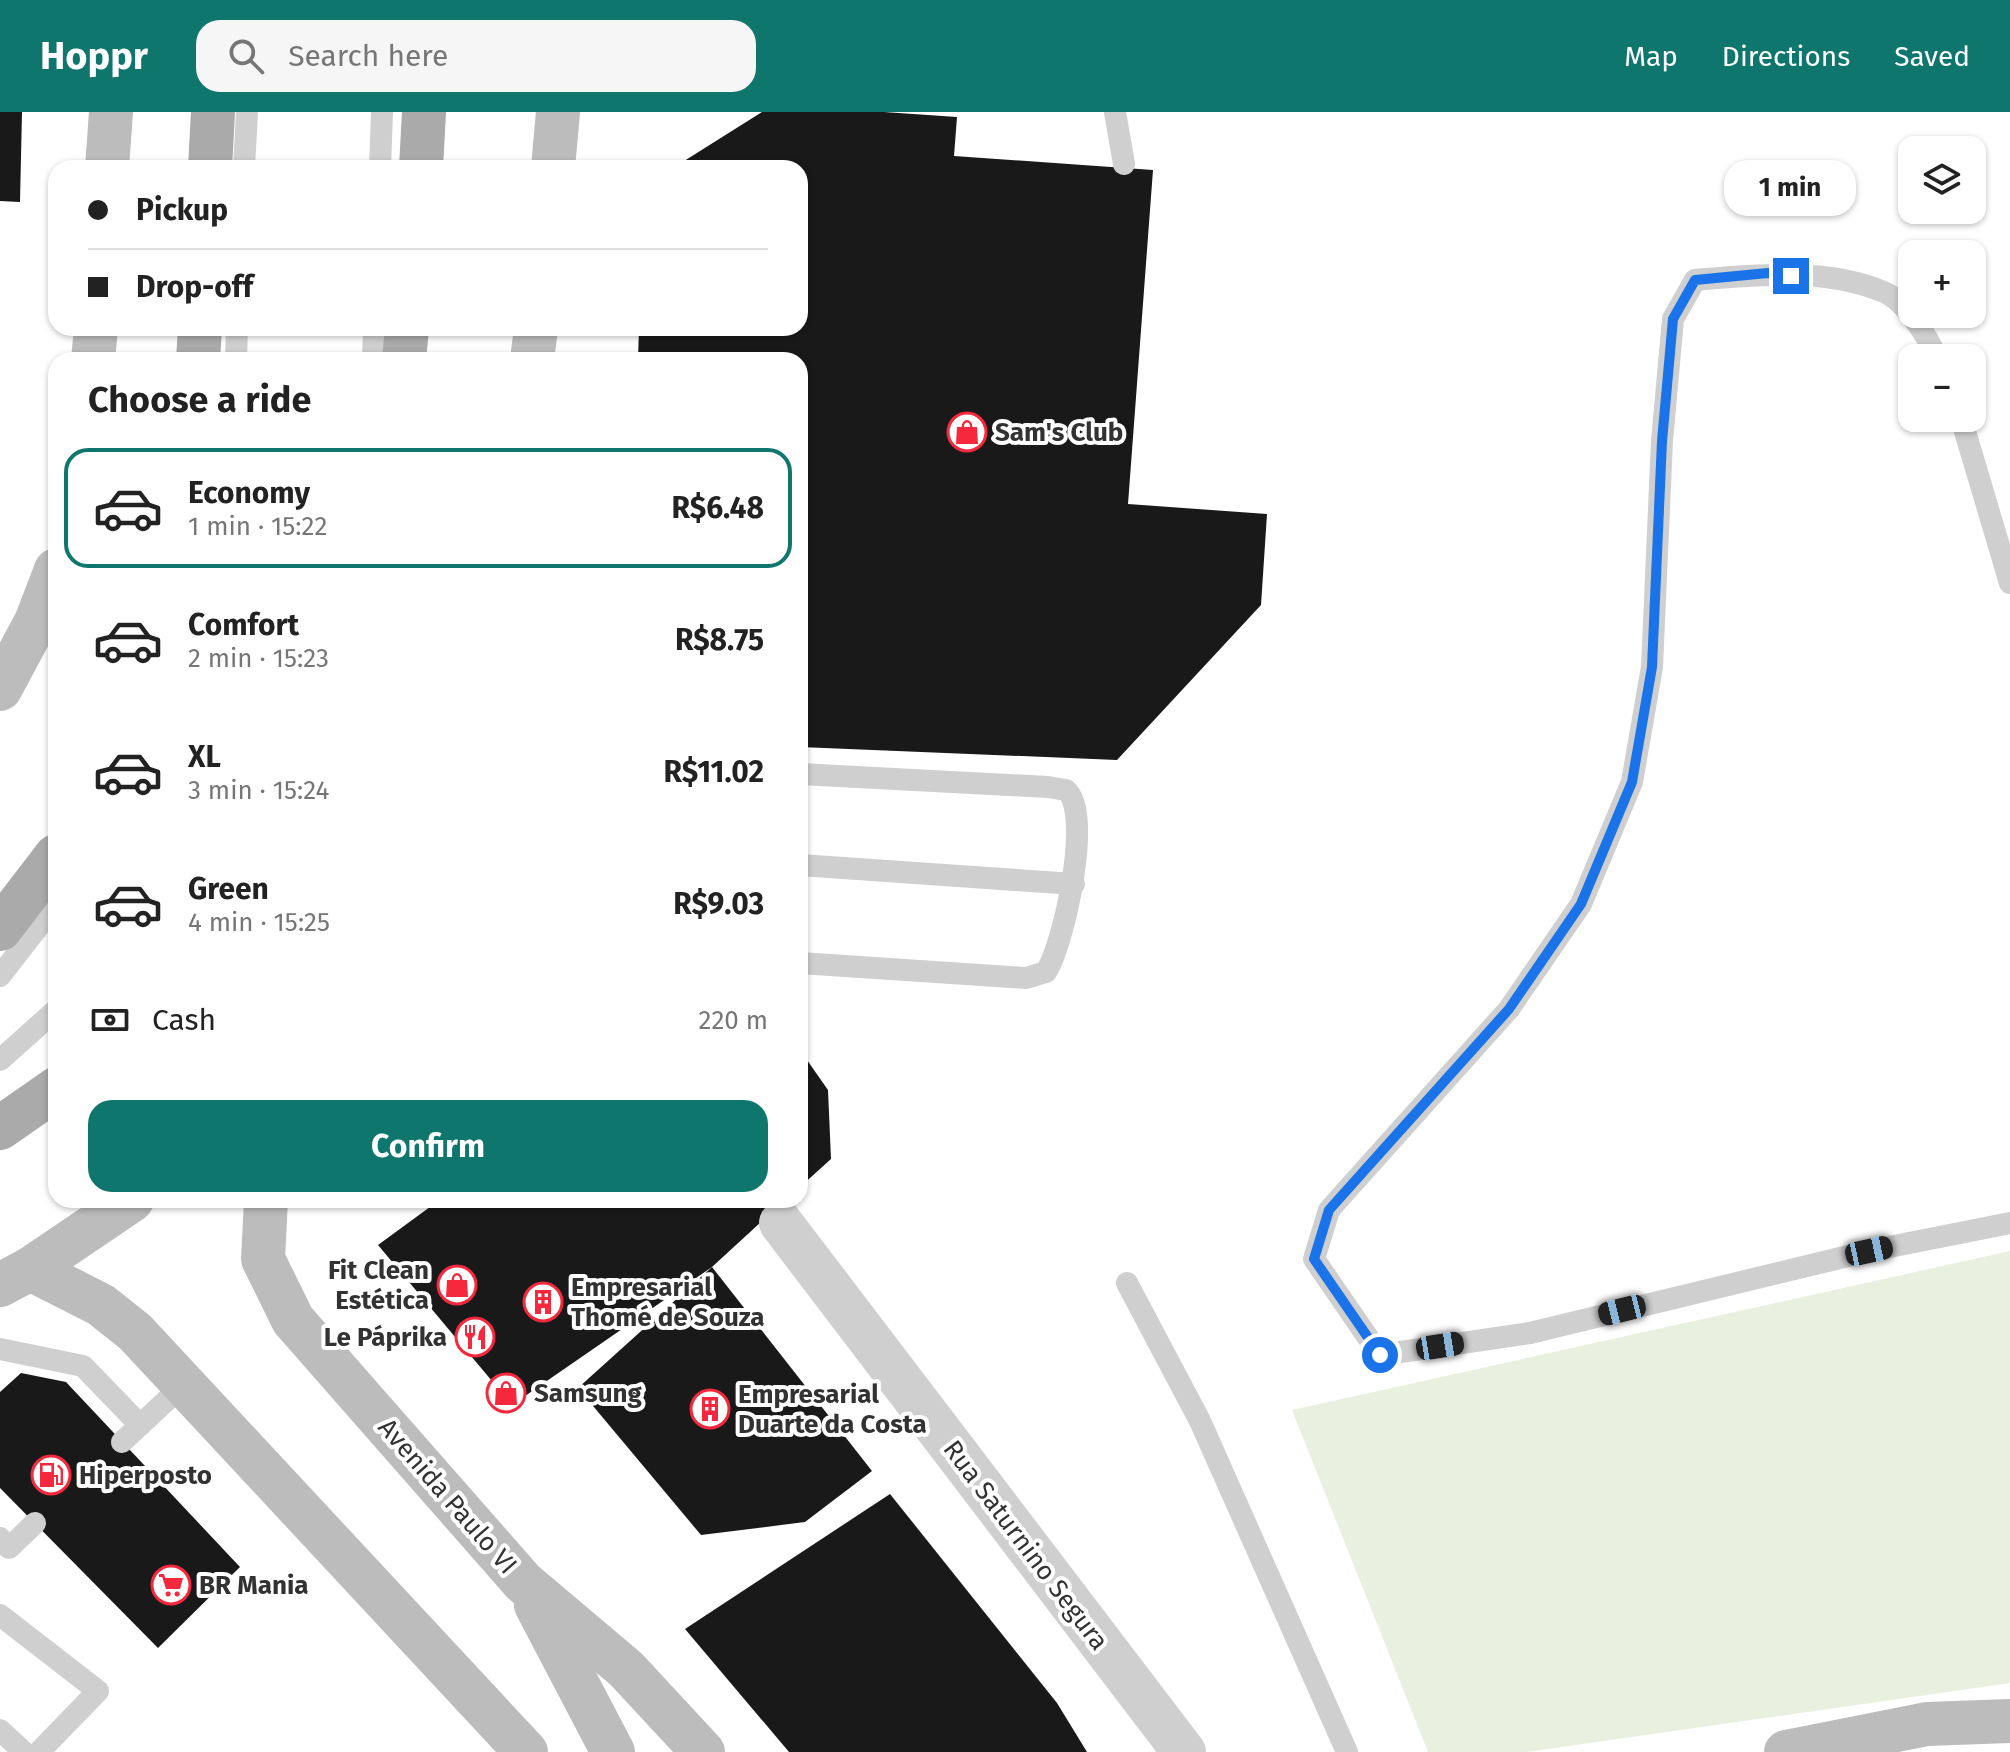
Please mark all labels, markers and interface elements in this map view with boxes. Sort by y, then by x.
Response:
search box [196,20,756,92]
text: Hoppr [40,33,148,79]
icon: search [224,34,268,78]
text: Search here [288,38,448,74]
text: Map [1624,40,1678,73]
text: Directions [1722,40,1850,73]
text: Saved [1894,40,1970,73]
map controls [1898,136,1986,432]
button: layers [1898,136,1986,224]
callout: 1 min [1725,160,1857,216]
text: 1 min [1759,172,1821,203]
text: Pickup [136,192,228,228]
button: + [1898,240,1986,328]
route end [1773,258,1809,294]
text: Drop-off [136,269,253,305]
button: − [1898,344,1986,432]
text: Choose a ride [88,378,311,422]
shop icon: Sam's Club [946,411,988,453]
place label: Sam's Club [995,417,1123,448]
icon: car [92,472,164,544]
text: Economy [188,475,310,511]
text: R$6.48 [671,490,764,526]
text: 1 min · 15:22 [188,511,327,542]
icon: car [92,604,164,676]
text: Comfort [188,607,299,643]
text: R$8.75 [675,622,764,658]
text: 2 min · 15:23 [188,643,329,674]
icon: car [92,736,164,808]
text: XL [188,739,221,775]
text: R$11.02 [664,754,764,790]
text: 3 min · 15:24 [188,775,329,806]
icon: car [92,868,164,940]
text: Green [188,871,269,907]
text: R$9.03 [673,886,764,922]
text: 4 min · 15:25 [188,907,330,938]
icon: cash [88,998,132,1042]
text: Cash [152,1002,216,1038]
text: 220 m [699,1005,768,1036]
button: Confirm [88,1100,768,1192]
car [1843,1234,1895,1268]
place label: Fit Clean Estética [328,1255,429,1316]
shop icon: Fit Clean Estética [436,1264,478,1306]
place label: Empresarial Thomé de Souza [571,1272,765,1333]
building icon: Empresarial Thomé de Souza [522,1281,564,1323]
car [1596,1293,1648,1327]
restaurant icon: Le Páprika [454,1316,496,1358]
place label: Le Páprika [324,1322,447,1353]
car [1414,1330,1466,1362]
route start [1362,1337,1398,1373]
shop icon: Samsung [485,1372,527,1414]
place label: Samsung [534,1378,643,1409]
place label: Empresarial Duarte da Costa [738,1379,927,1440]
building icon: Empresarial Duarte da Costa [689,1388,731,1430]
street label: Avenida Paulo VI [372,1412,523,1580]
street label: Rua Saturnino Segura [937,1434,1115,1656]
fuel station icon: Hiperposto [30,1454,72,1496]
place label: Hiperposto [79,1460,212,1491]
supermarket icon: BR Mania [150,1564,192,1606]
place label: BR Mania [199,1570,309,1601]

